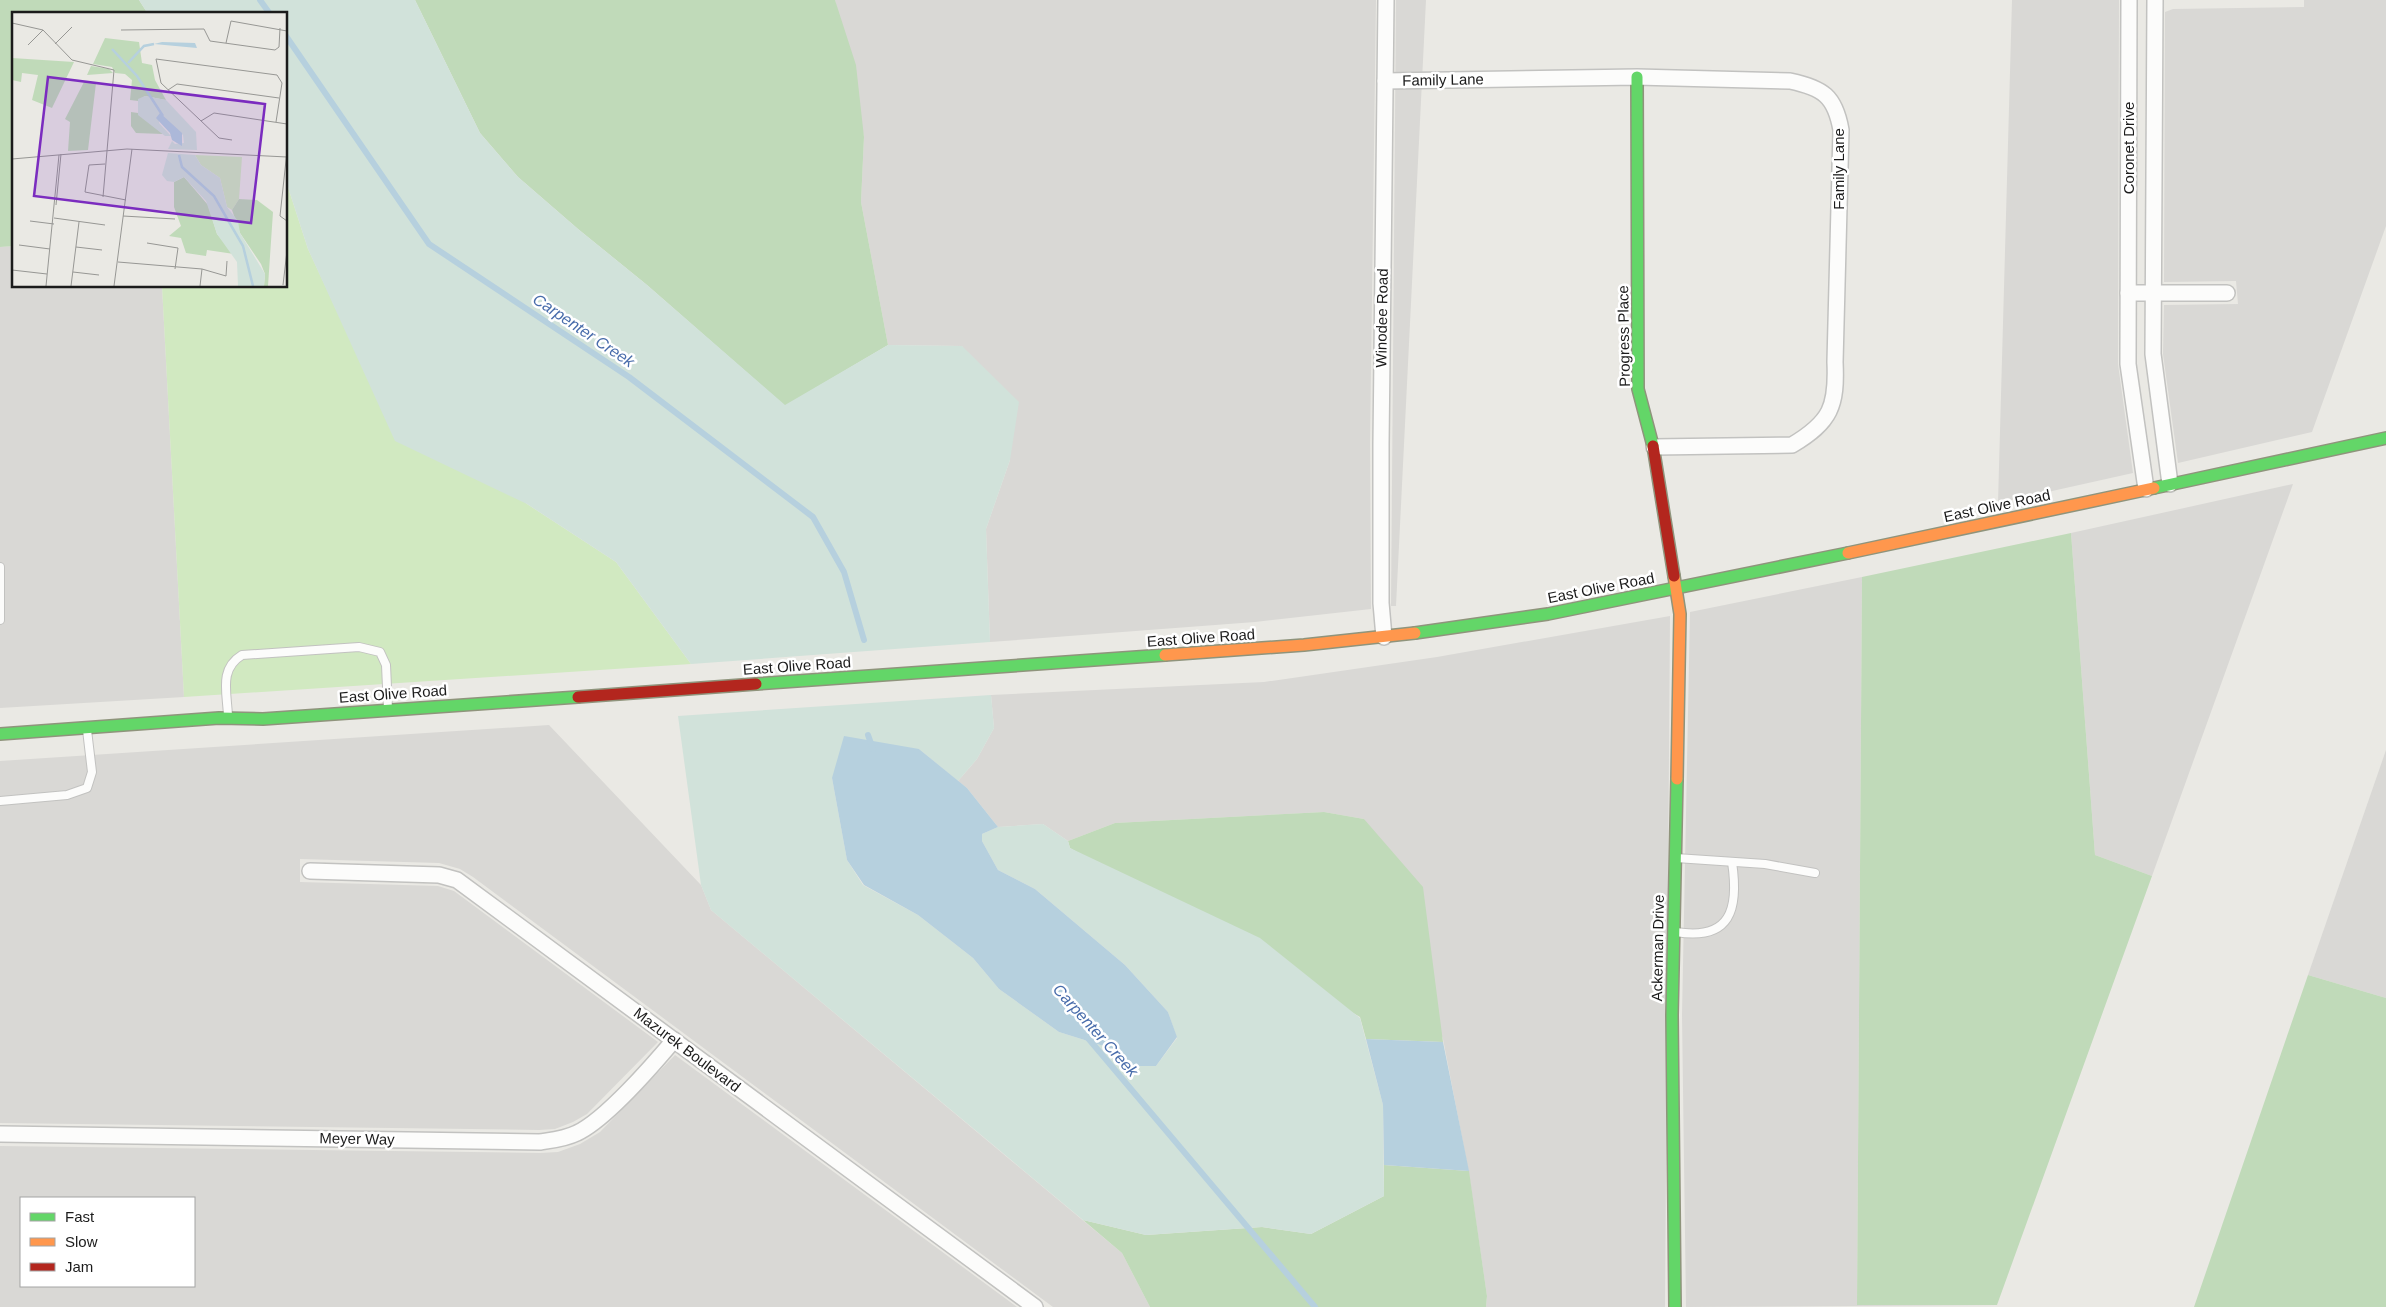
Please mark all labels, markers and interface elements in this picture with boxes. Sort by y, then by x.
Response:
inset map [12,12,288,288]
street label: Family Lane [1402,70,1484,89]
street label: Coronet Drive [2120,102,2137,194]
street label: Family Lane [1830,128,1847,210]
street label: Winodee Road [1372,268,1391,368]
street label: Progress Place [1614,285,1633,387]
water label: Carpenter Creek [530,290,638,371]
street label: East Olive Road [1942,486,2052,525]
street label: East Olive Road [1546,569,1656,606]
street label: East Olive Road [1146,625,1256,650]
street label: East Olive Road [742,653,852,678]
street label: East Olive Road [338,681,448,706]
street label: Ackerman Drive [1648,894,1667,1001]
water label: Carpenter Creek [1050,981,1142,1081]
street label: Mazurek Boulevard [631,1004,744,1095]
street label: Meyer Way [319,1129,395,1148]
legend [20,1197,195,1287]
text: Fast [65,1208,95,1225]
text: Slow [65,1233,98,1250]
text: Jam [65,1258,93,1275]

